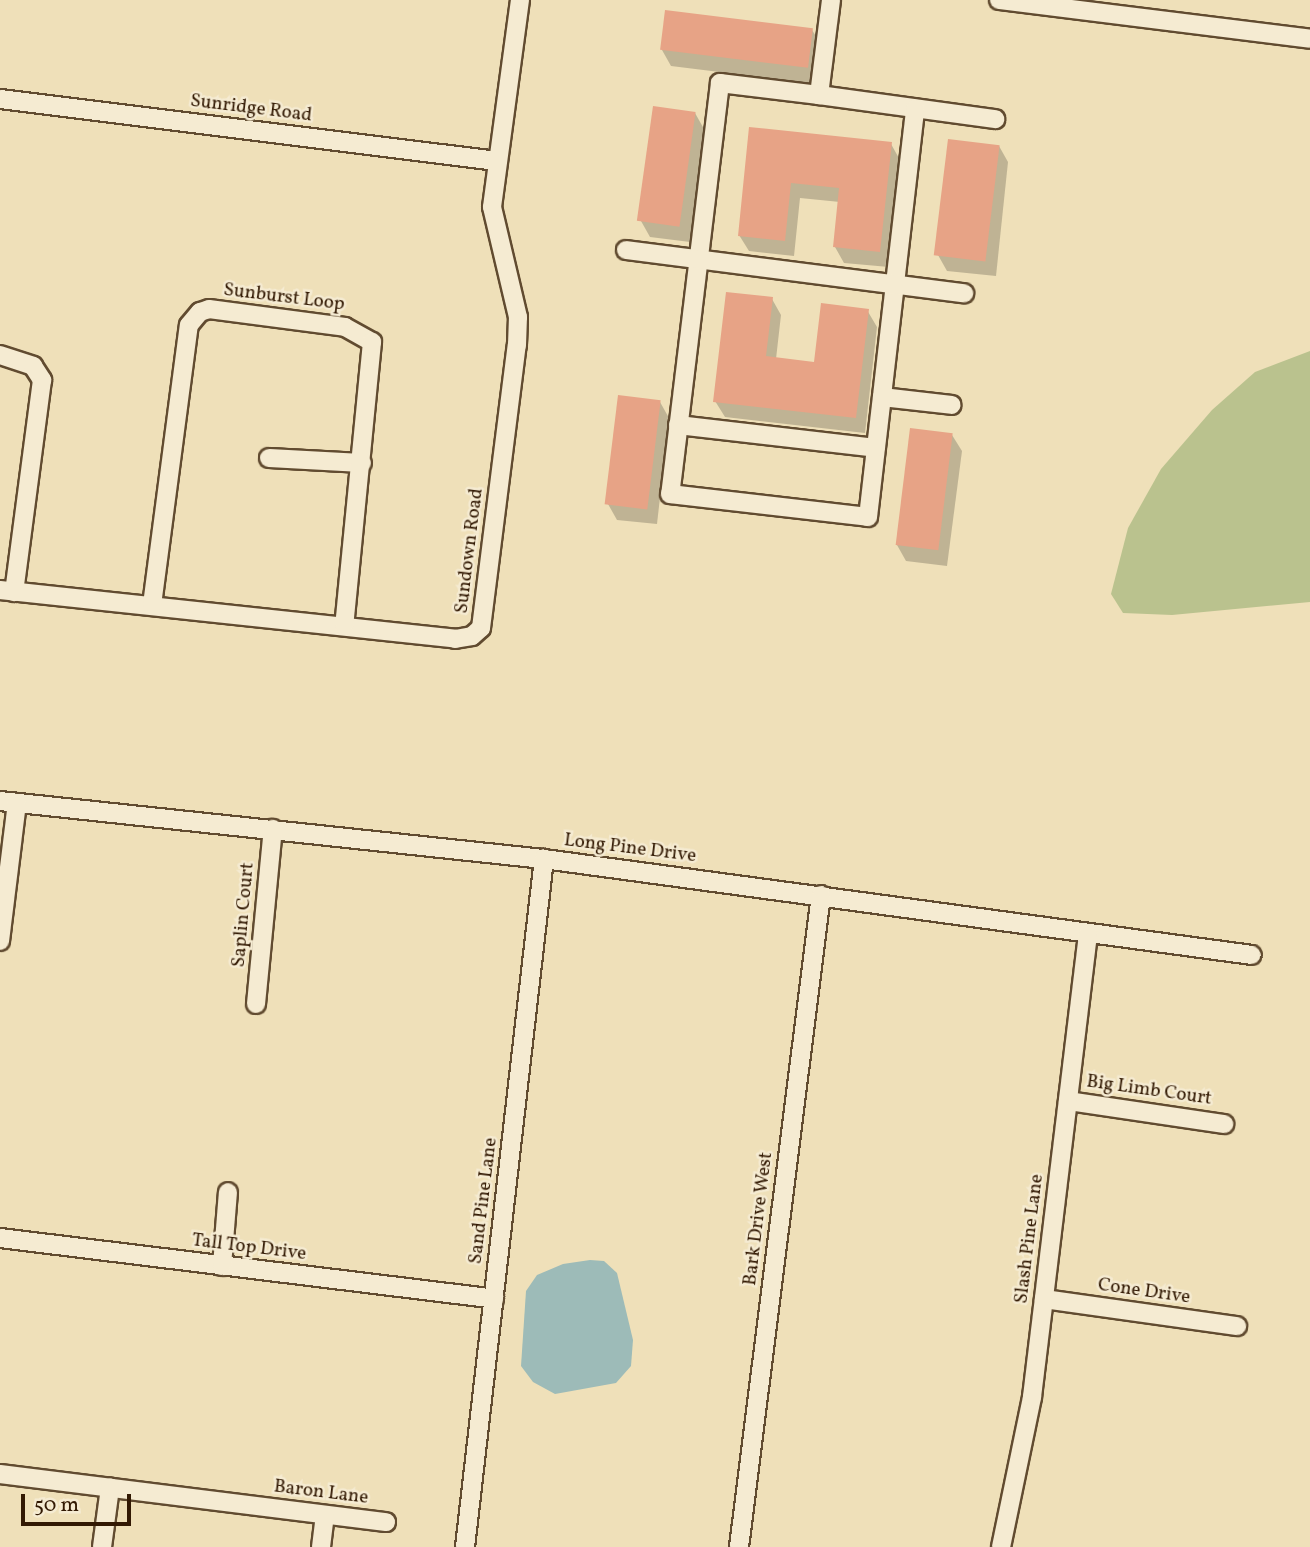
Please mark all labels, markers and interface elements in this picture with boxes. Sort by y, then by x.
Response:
street label: Sunridge Road [189,90,313,128]
street label: Sunburst Loop [222,279,346,317]
street label: Sundown Road [451,487,489,615]
street label: Long Pine Drive [563,830,697,868]
street label: Saplin Court [228,862,260,968]
street label: Big Limb Court [1085,1071,1213,1111]
street label: Sand Pine Lane [465,1137,503,1265]
street label: Bark Drive West [739,1151,779,1287]
street label: Slash Pine Lane [1011,1173,1049,1305]
street label: Tall Top Drive [190,1230,308,1266]
street label: Cone Drive [1096,1274,1192,1310]
street label: Baron Lane [272,1476,370,1510]
scale bar [24,1480,135,1524]
text: 50 m [34,1491,79,1520]

